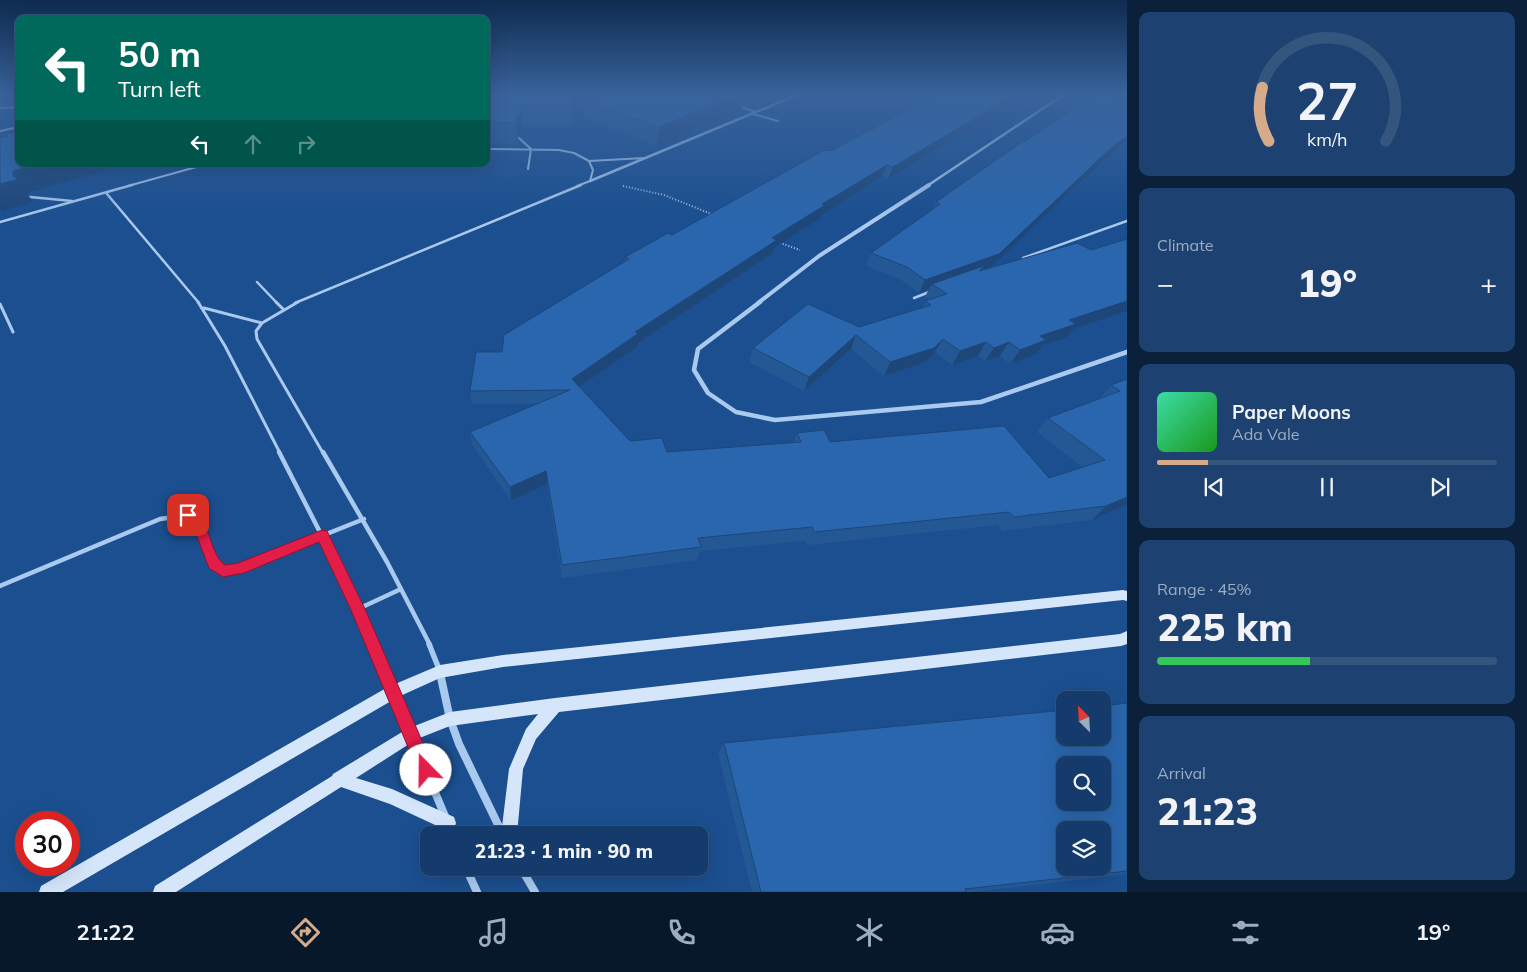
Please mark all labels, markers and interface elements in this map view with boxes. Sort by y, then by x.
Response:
text: 50 m [118,32,201,76]
icon: left [35,35,100,100]
text: 27 [1296,68,1358,133]
text: Turn left [118,75,201,103]
text: km/h [1307,128,1347,150]
icon: left [186,130,214,158]
icon: ahead [239,130,267,158]
icon: right [292,130,320,158]
text: Climate [1157,235,1213,255]
text: 19° [1297,259,1357,307]
text: − [1157,266,1174,301]
text: + [1480,266,1497,301]
text: Paper Moons [1232,400,1351,424]
text: Ada Vale [1232,424,1299,444]
icon: previous [1200,473,1228,501]
icon: pause [1313,473,1341,501]
icon: next [1426,473,1454,501]
pin [167,494,209,536]
icon: arrive [174,501,202,529]
text: Range · 45% [1157,579,1252,599]
text: 225 km [1157,603,1293,651]
north arrow [1056,691,1111,746]
map controls [1056,691,1111,876]
position arrow [399,743,451,795]
button: search [1056,756,1111,811]
text: Arrival [1157,763,1206,783]
text: 21:23 [1157,787,1258,835]
speed limit sign: 30 [15,811,80,876]
button: layers [1056,821,1111,876]
text: 21:23 · 1 min · 90 m [475,839,653,863]
icon: directions [288,915,323,950]
icon: music [476,915,511,950]
icon: phone [664,915,699,950]
icon: climate [852,915,887,950]
icon: car [1040,915,1075,950]
icon: filters [1228,915,1263,950]
text: 21:22 [76,918,135,946]
text: 19° [1416,918,1450,946]

